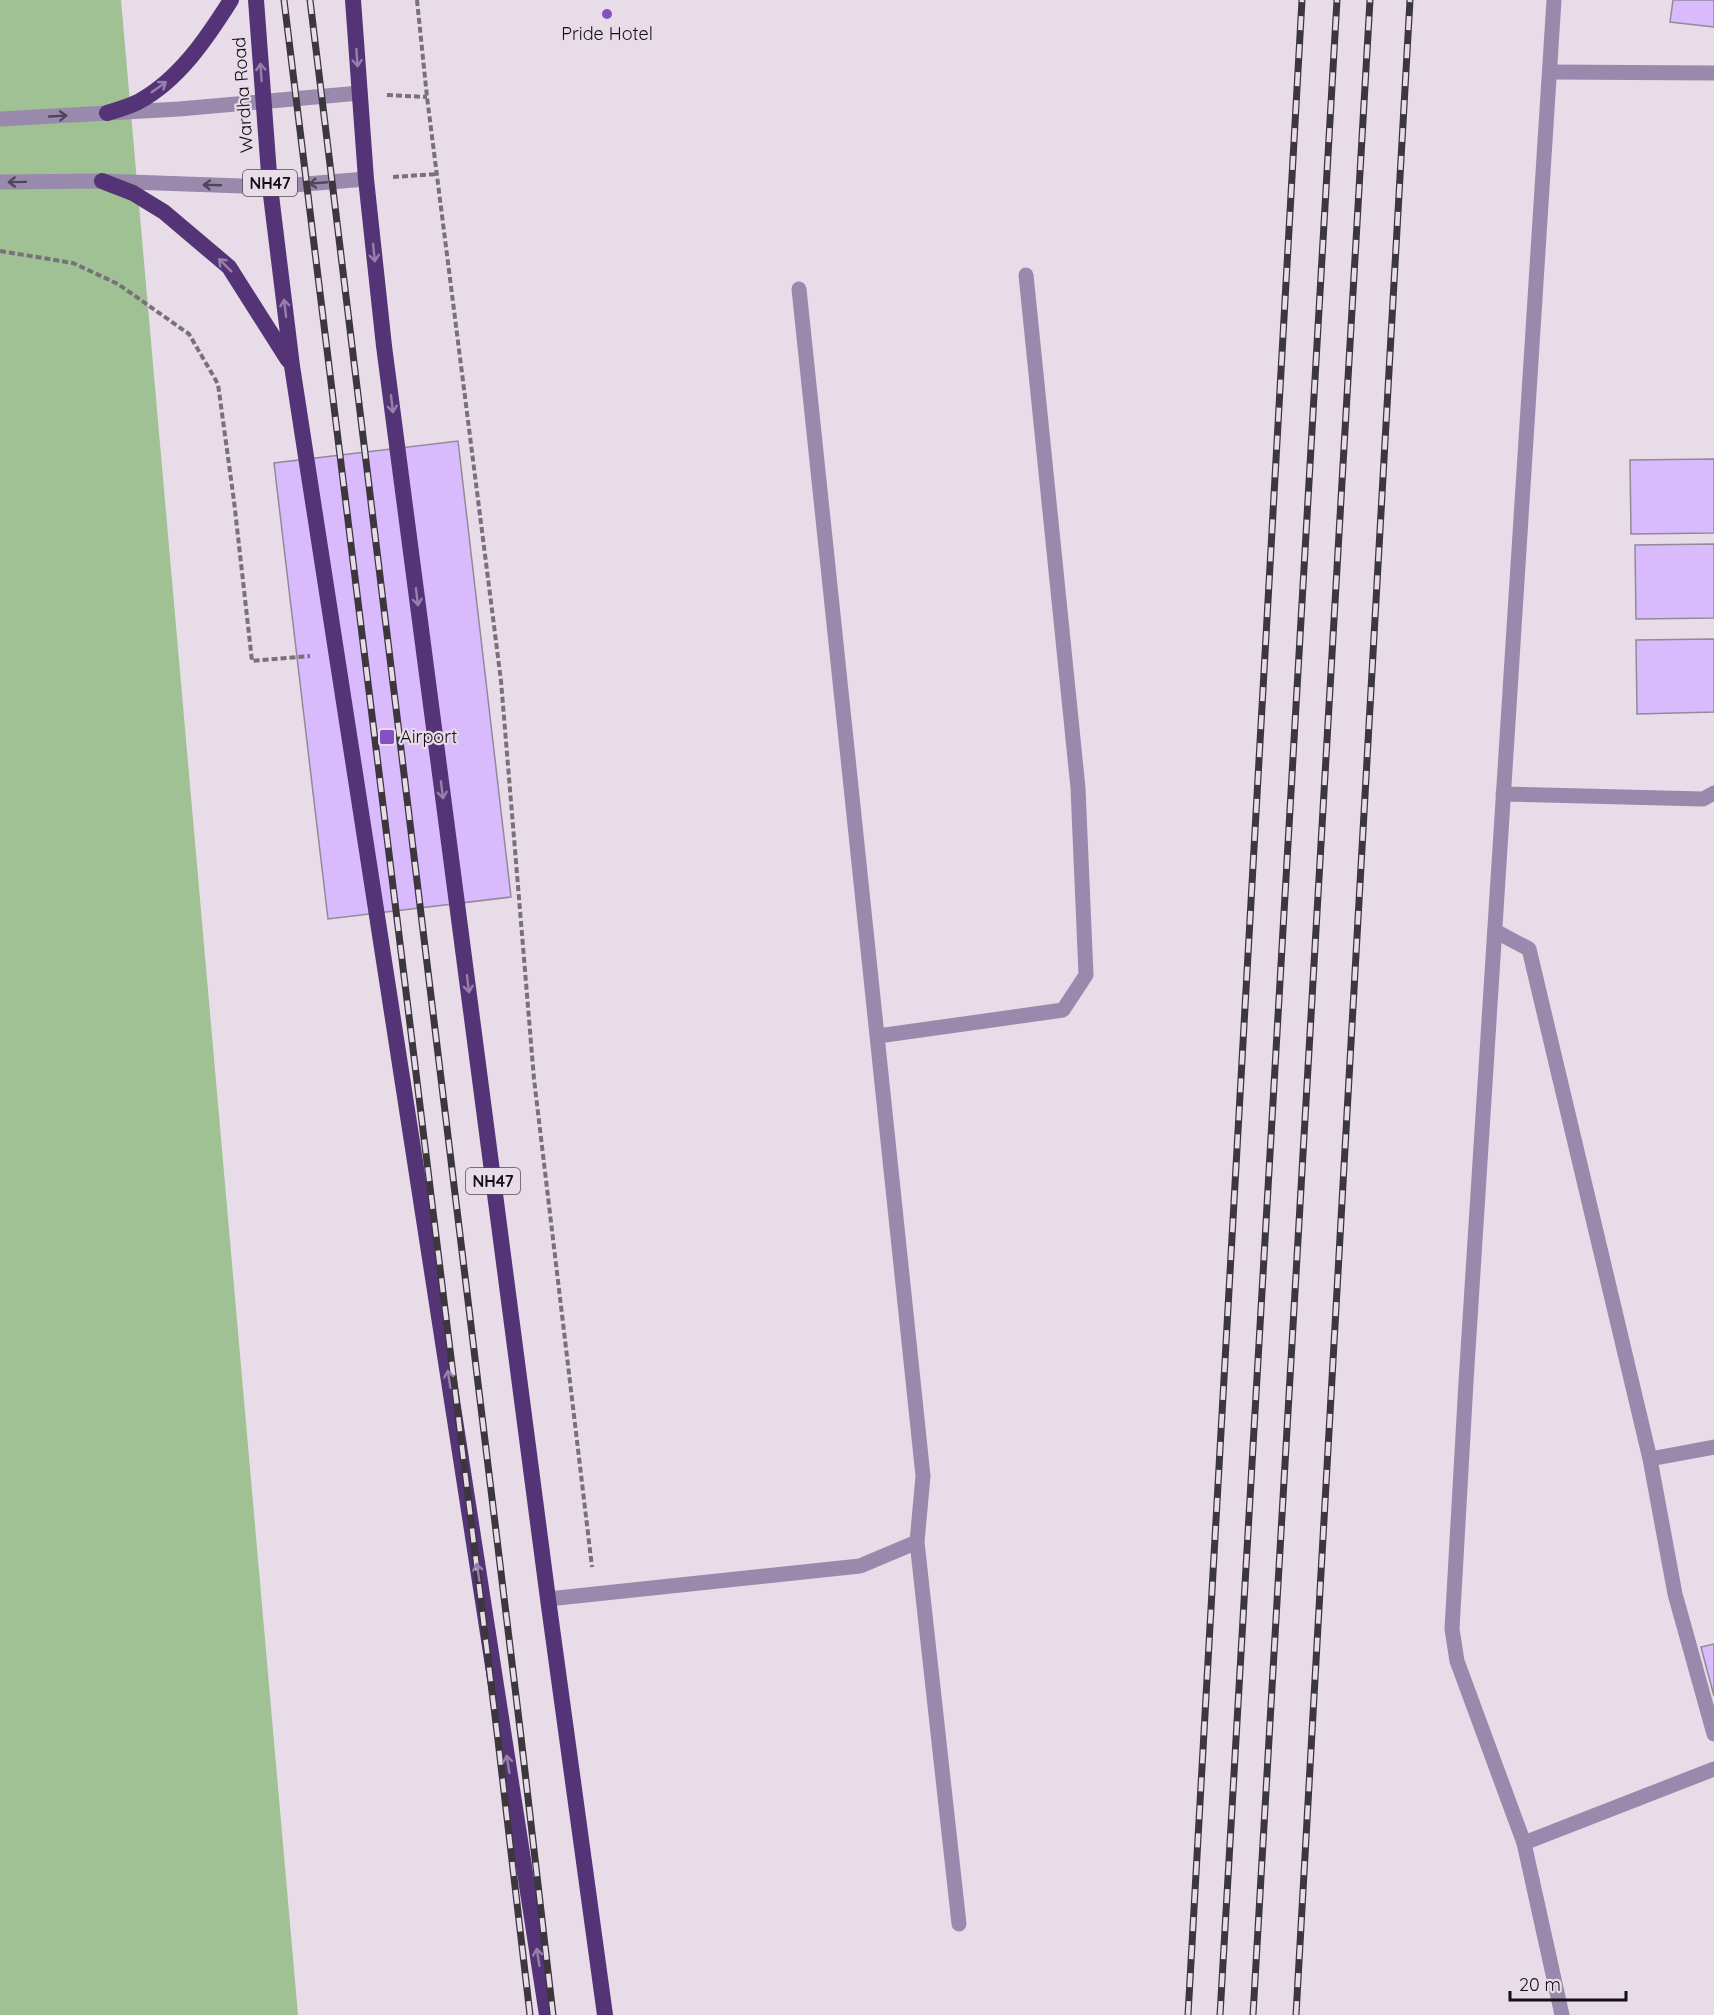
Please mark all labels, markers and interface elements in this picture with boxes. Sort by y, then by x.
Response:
marker: Pride Hotel [600,7,614,21]
place label: Pride Hotel [561,22,653,45]
street label: Wardha Road [227,36,258,154]
one-way arrow [352,48,363,68]
one-way arrow [255,62,266,82]
one-way arrow [150,81,166,93]
one-way arrow [48,111,68,122]
road number: NH47 [243,170,297,196]
one-way arrow [7,176,27,188]
one-way arrow [308,178,328,189]
one-way arrow [202,179,222,191]
one-way arrow [369,242,380,262]
one-way arrow [217,257,232,272]
one-way arrow [279,298,290,318]
one-way arrow [386,393,397,413]
one-way arrow [412,587,423,606]
place label: Airport [400,725,457,748]
marker: Airport [378,728,396,746]
one-way arrow [437,780,448,800]
one-way arrow [462,973,473,993]
road number: NH47 [466,1168,520,1194]
one-way arrow [443,1370,454,1389]
one-way arrow [473,1562,484,1582]
one-way arrow [503,1755,514,1775]
one-way arrow [532,1948,543,1968]
scale bar [1510,1964,1626,2002]
text: 20 m [1519,1973,1561,1996]

